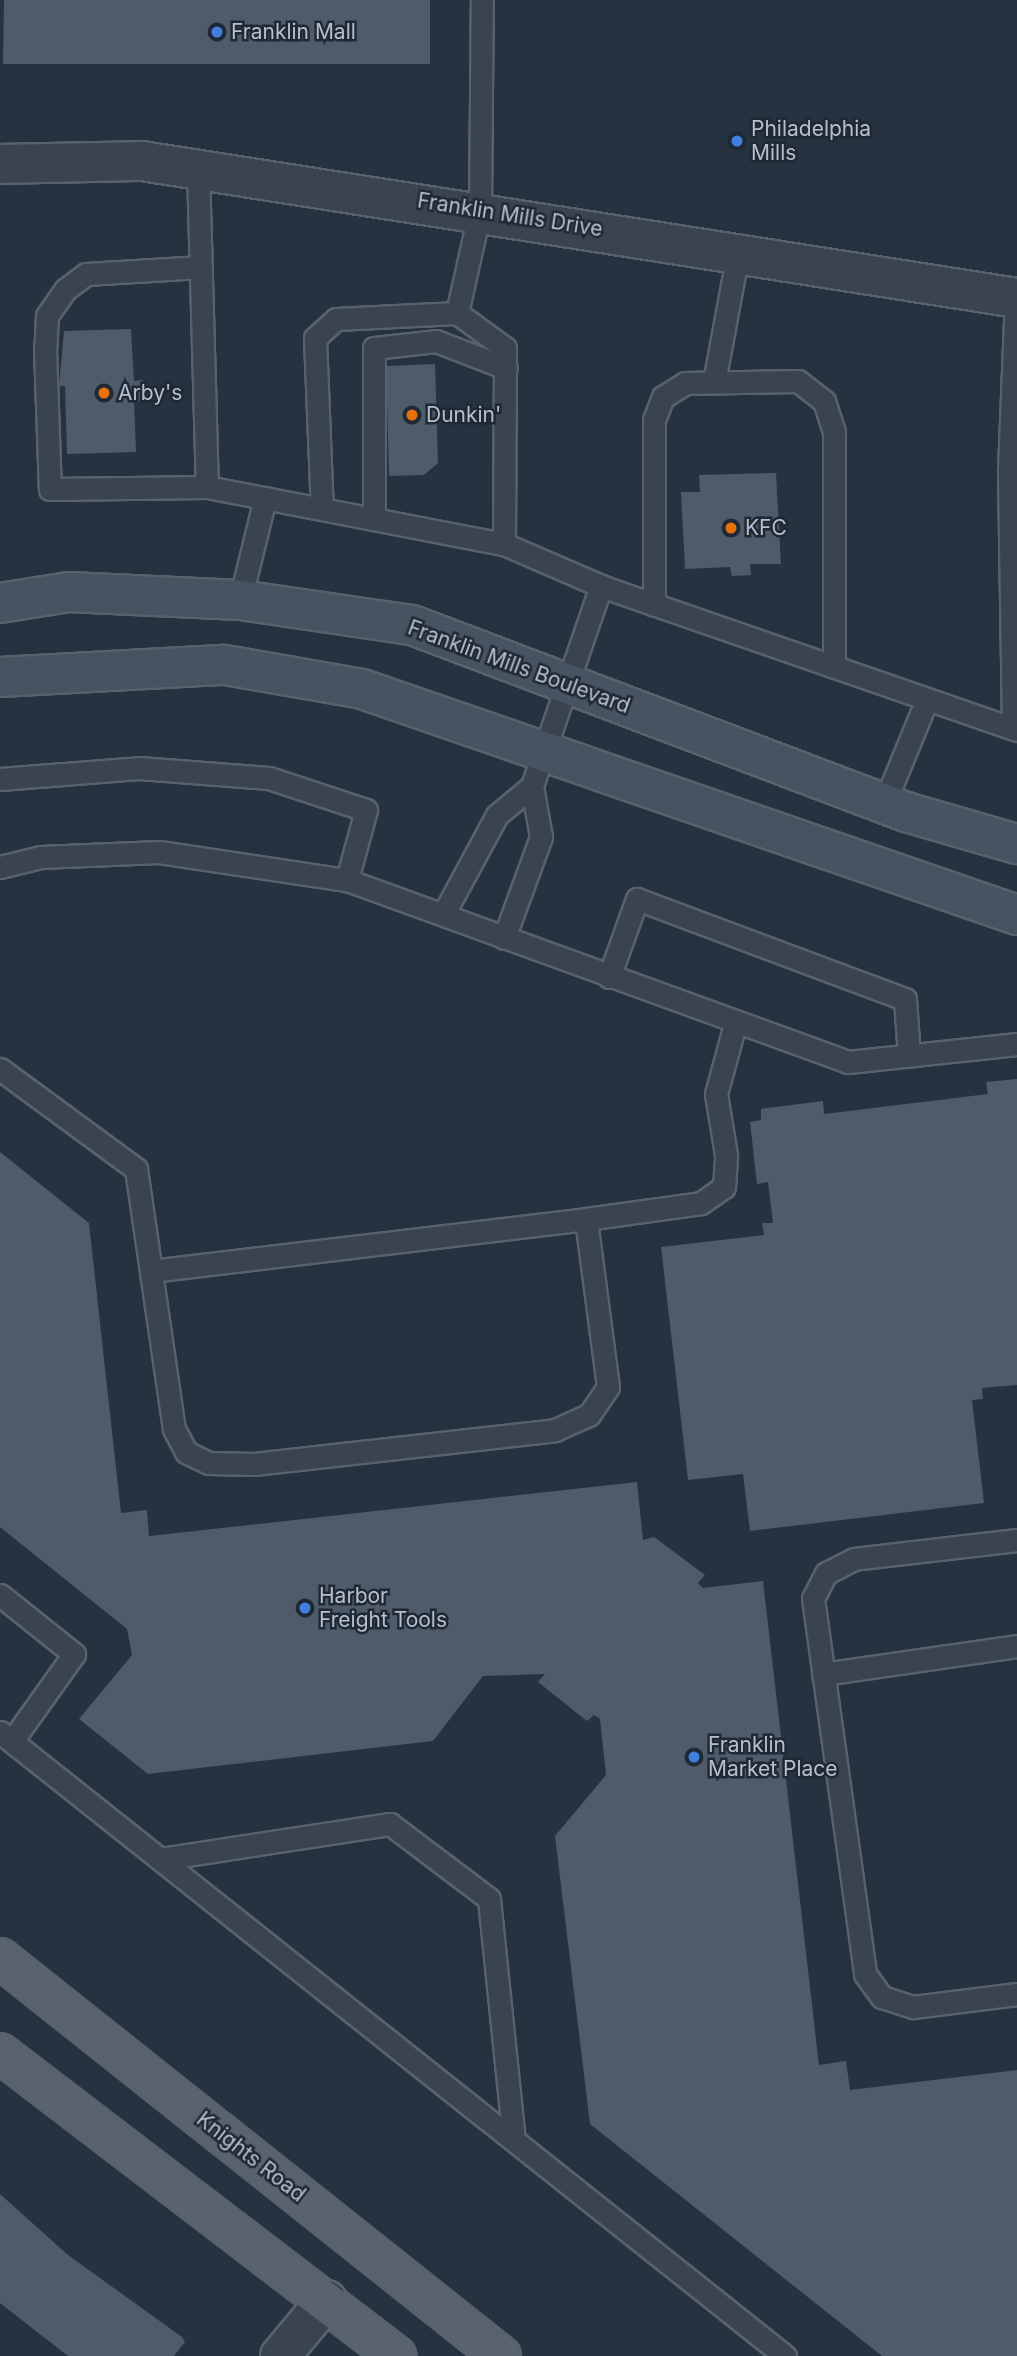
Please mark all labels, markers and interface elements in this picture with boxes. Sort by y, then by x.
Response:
place label: Franklin Mall [231,19,356,45]
marker: Franklin Mall [209,24,225,40]
place label: Philadelphia Mills [751,116,871,166]
marker: Philadelphia Mills [729,133,745,149]
street label: Franklin Mills Drive [416,188,604,242]
place label: Arby's [118,380,182,406]
marker: Arby's [96,385,112,401]
place label: Dunkin' [426,402,501,428]
marker: Dunkin' [404,407,420,423]
place label: KFC [745,515,787,541]
marker: KFC [723,520,739,536]
street label: Franklin Mills Boulevard [404,615,634,719]
place label: Harbor Freight Tools [319,1583,447,1633]
marker: Harbor Freight Tools [297,1600,313,1616]
place label: Franklin Market Place [708,1732,838,1782]
marker: Franklin Market Place [686,1749,702,1765]
street label: Knights Road [192,2107,310,2207]

